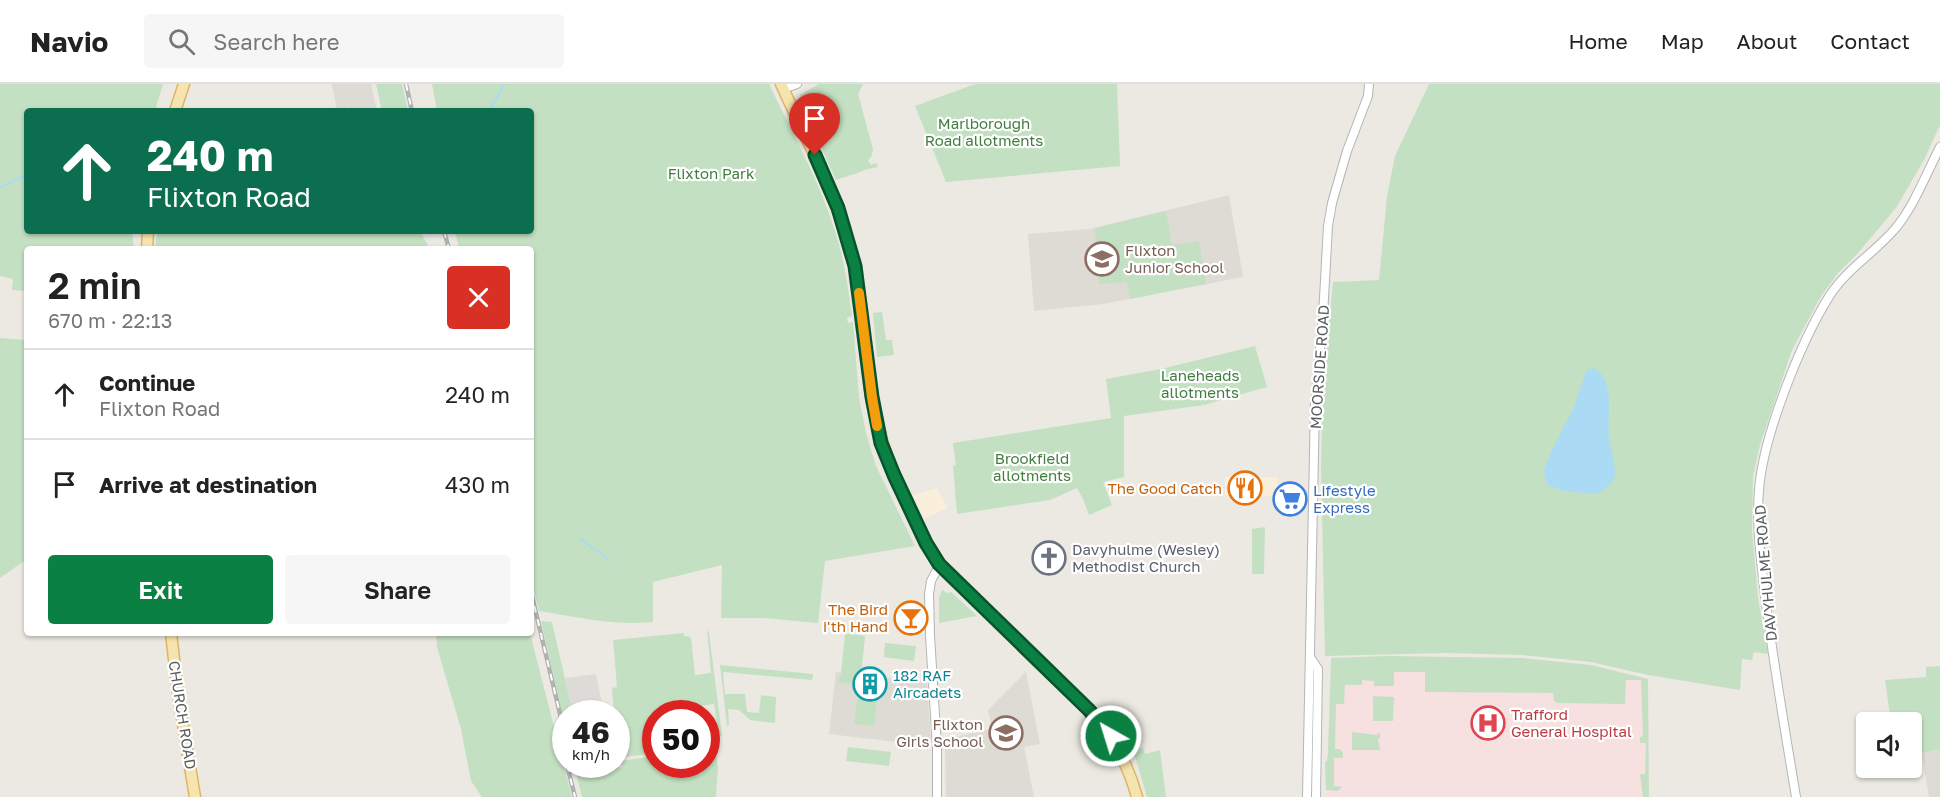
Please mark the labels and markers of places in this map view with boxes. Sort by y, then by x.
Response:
pin [789,93,840,155]
school or university icon: Flixton Junior School [1084,241,1120,277]
place label: Flixton Junior School [1125,241,1224,276]
restaurant icon: The Good Catch [1227,470,1263,506]
place label: The Good Catch [1108,479,1222,497]
supermarket icon: Lifestyle Express [1272,481,1308,517]
place label: Lifestyle Express [1313,481,1376,516]
church icon: Davyhulme (Wesley) Methodist Church [1031,540,1067,576]
place label: Davyhulme (Wesley) Methodist Church [1072,540,1220,575]
place label: The Bird i'th Hand [823,600,888,635]
bar icon: The Bird i'th Hand [893,600,929,636]
building icon: 182 RAF Aircadets [852,666,888,702]
place label: 182 RAF Aircadets [893,666,961,701]
hospital icon: Trafford General Hospital [1470,705,1506,741]
place label: Trafford General Hospital [1511,705,1632,740]
place label: Flixton Girls School [896,715,983,750]
school or university icon: Flixton Girls School [988,715,1024,751]

